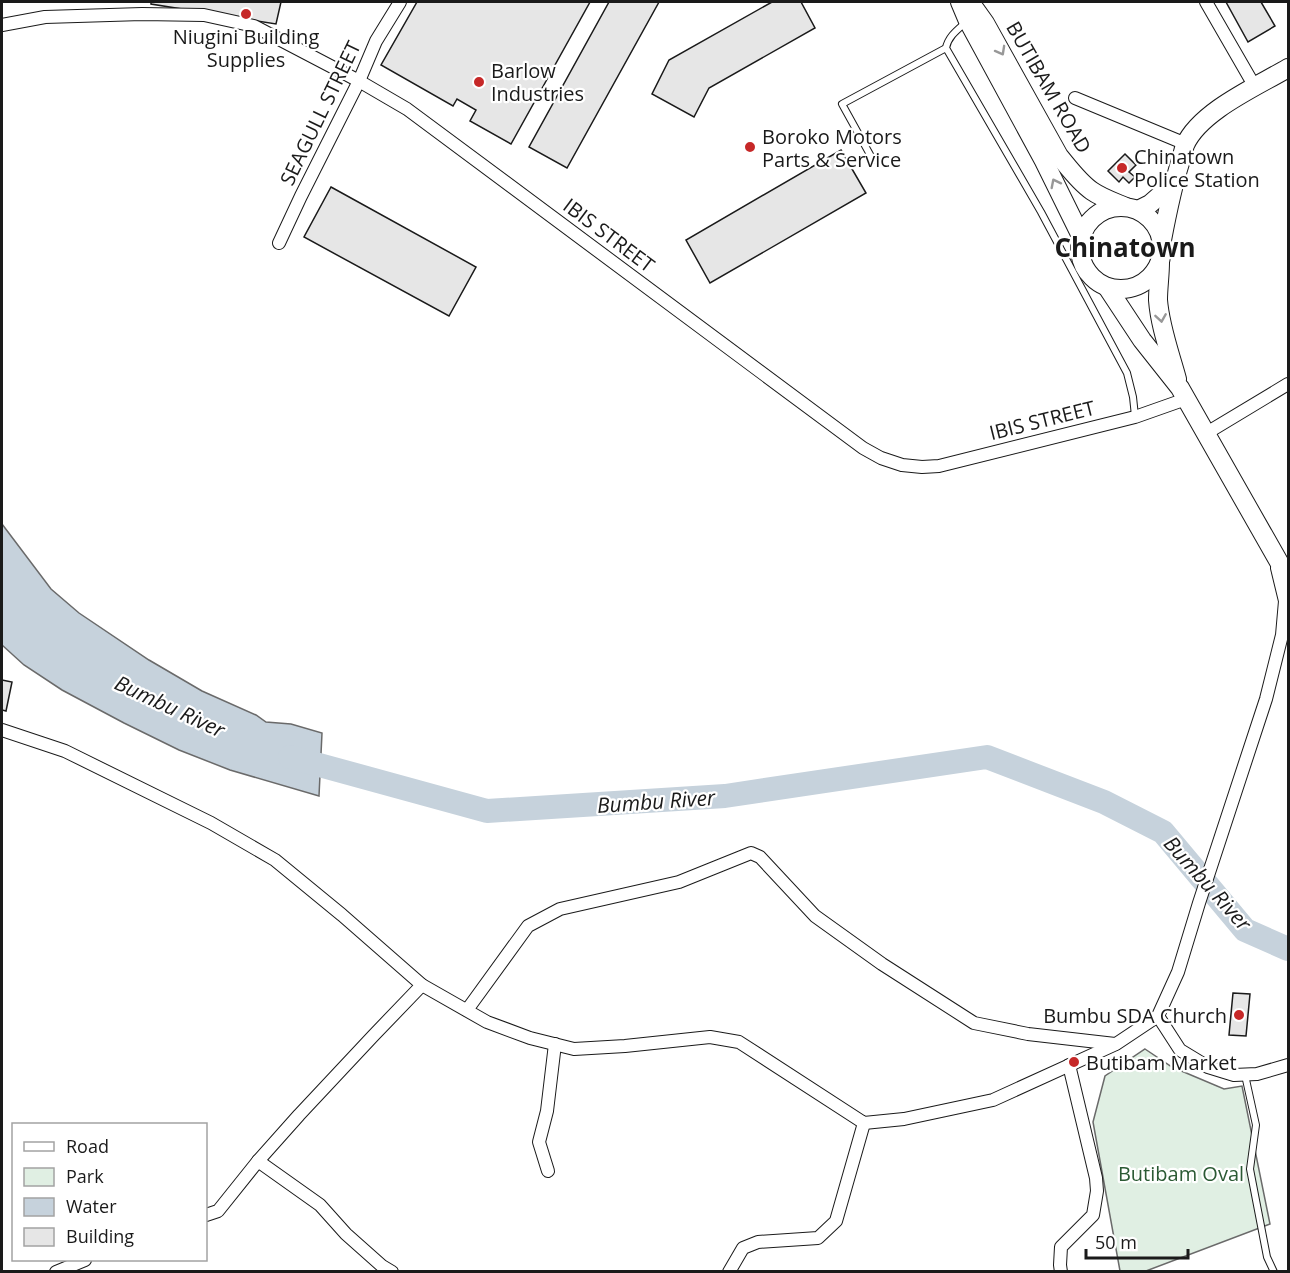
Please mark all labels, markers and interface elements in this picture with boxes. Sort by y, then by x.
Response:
marker: Niugini Building Supplies [239,7,253,21]
street label: BUTIBAM ROAD [1000,16,1098,158]
place label: Niugini Building Supplies [173,23,319,73]
street label: SEAGULL STREET [273,36,367,190]
one-way arrow [994,45,1005,55]
place label: Barlow Industries [491,57,584,107]
marker: Barlow Industries [472,75,486,89]
place label: Boroko Motors Parts & Service [762,123,902,173]
marker: Boroko Motors Parts & Service [743,140,757,154]
place label: Chinatown Police Station [1134,143,1260,193]
marker: Chinatown Police Station [1115,161,1129,175]
one-way arrow [1051,179,1063,190]
street label: IBIS STREET [558,192,660,278]
district label: Chinatown [1054,229,1196,265]
one-way arrow [1154,313,1167,323]
street label: IBIS STREET [986,394,1098,446]
water label: Bumbu River [110,668,230,744]
water label: Bumbu River [596,783,717,819]
water label: Bumbu River [1158,830,1258,937]
place label: Bumbu SDA Church [1043,1002,1227,1029]
marker: Bumbu SDA Church [1232,1008,1246,1022]
place label: Butibam Market [1086,1049,1237,1076]
marker: Butibam Market [1067,1055,1081,1069]
legend [12,1123,207,1261]
text: Road [66,1134,109,1158]
park label: Butibam Oval [1118,1160,1244,1187]
text: Park [66,1164,104,1188]
text: Water [66,1194,117,1218]
scale bar [1086,1222,1188,1260]
text: Building [66,1224,134,1248]
text: 50 m [1095,1230,1137,1254]

